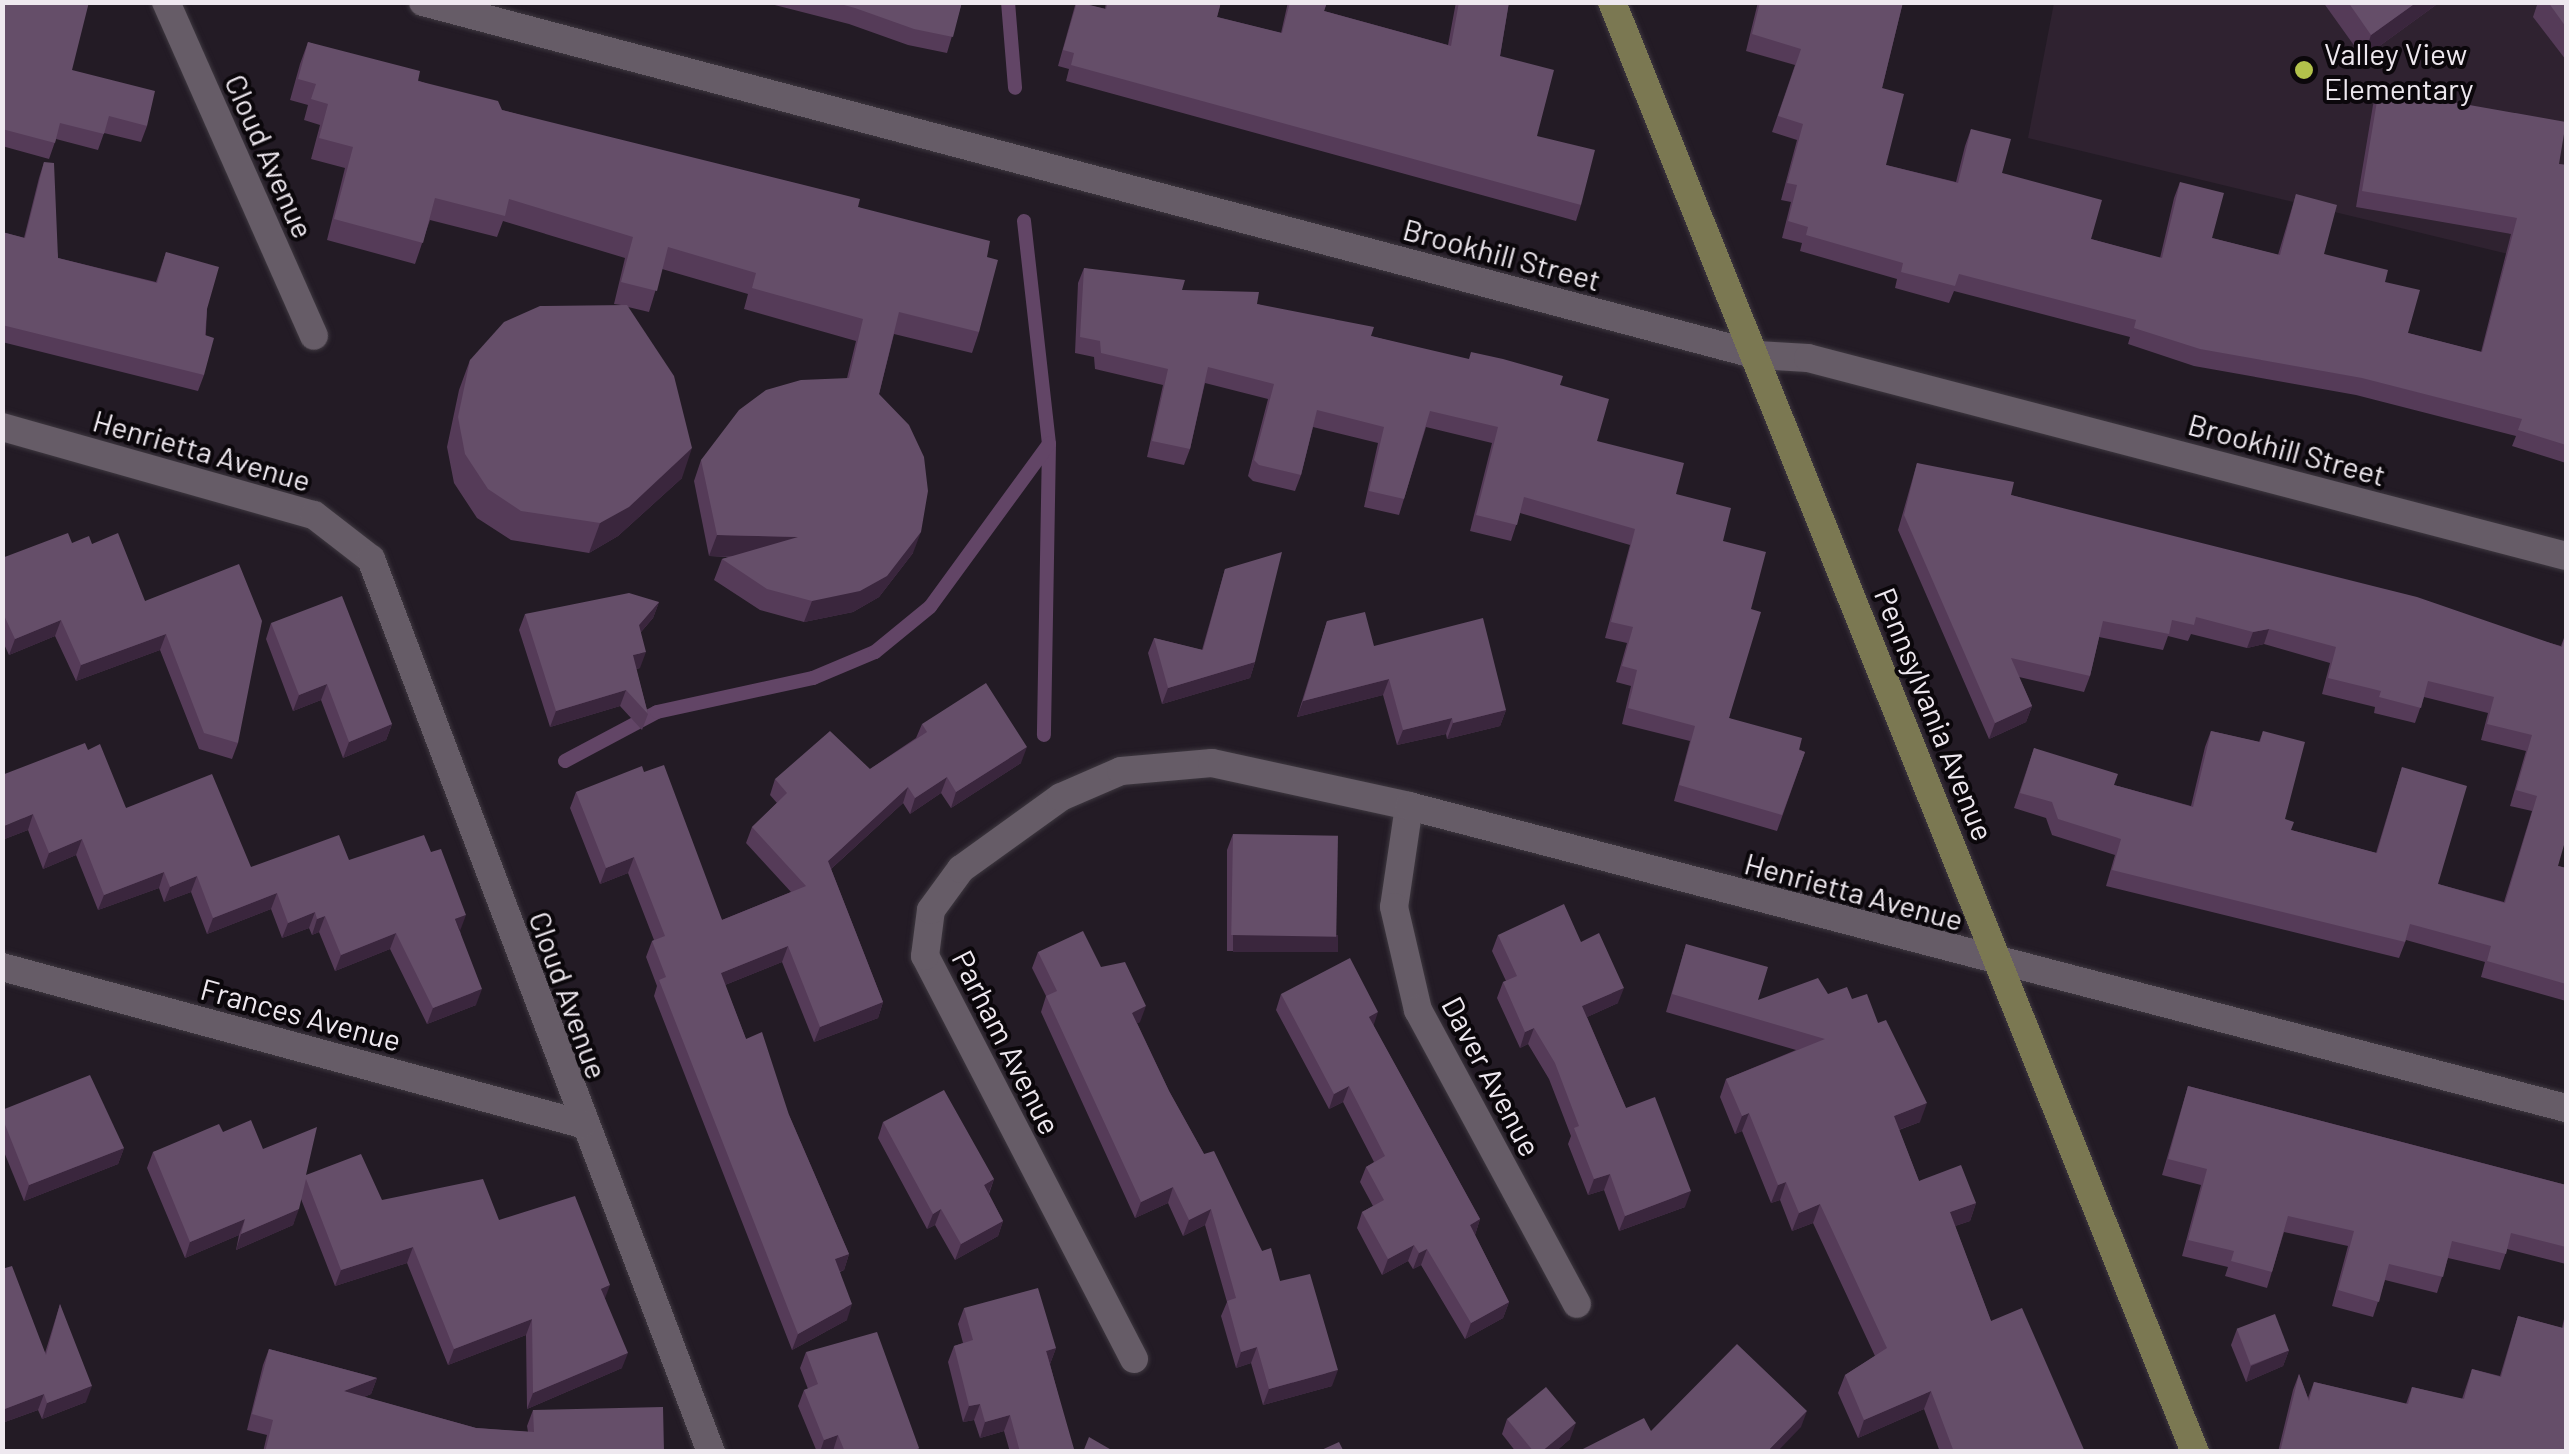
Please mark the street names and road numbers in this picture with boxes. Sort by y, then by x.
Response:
street label: Cloud Avenue [218,69,322,243]
street label: Brookhill Street [1399,210,1605,298]
street label: Henrietta Avenue [89,402,315,498]
street label: Brookhill Street [2184,405,2390,493]
street label: Pennsylvania Avenue [1868,582,2002,846]
street label: Henrietta Avenue [1741,845,1967,937]
street label: Cloud Avenue [522,906,616,1084]
street label: Parham Avenue [945,944,1069,1140]
street label: Frances Avenue [197,970,405,1058]
street label: Daver Avenue [1435,990,1549,1162]

